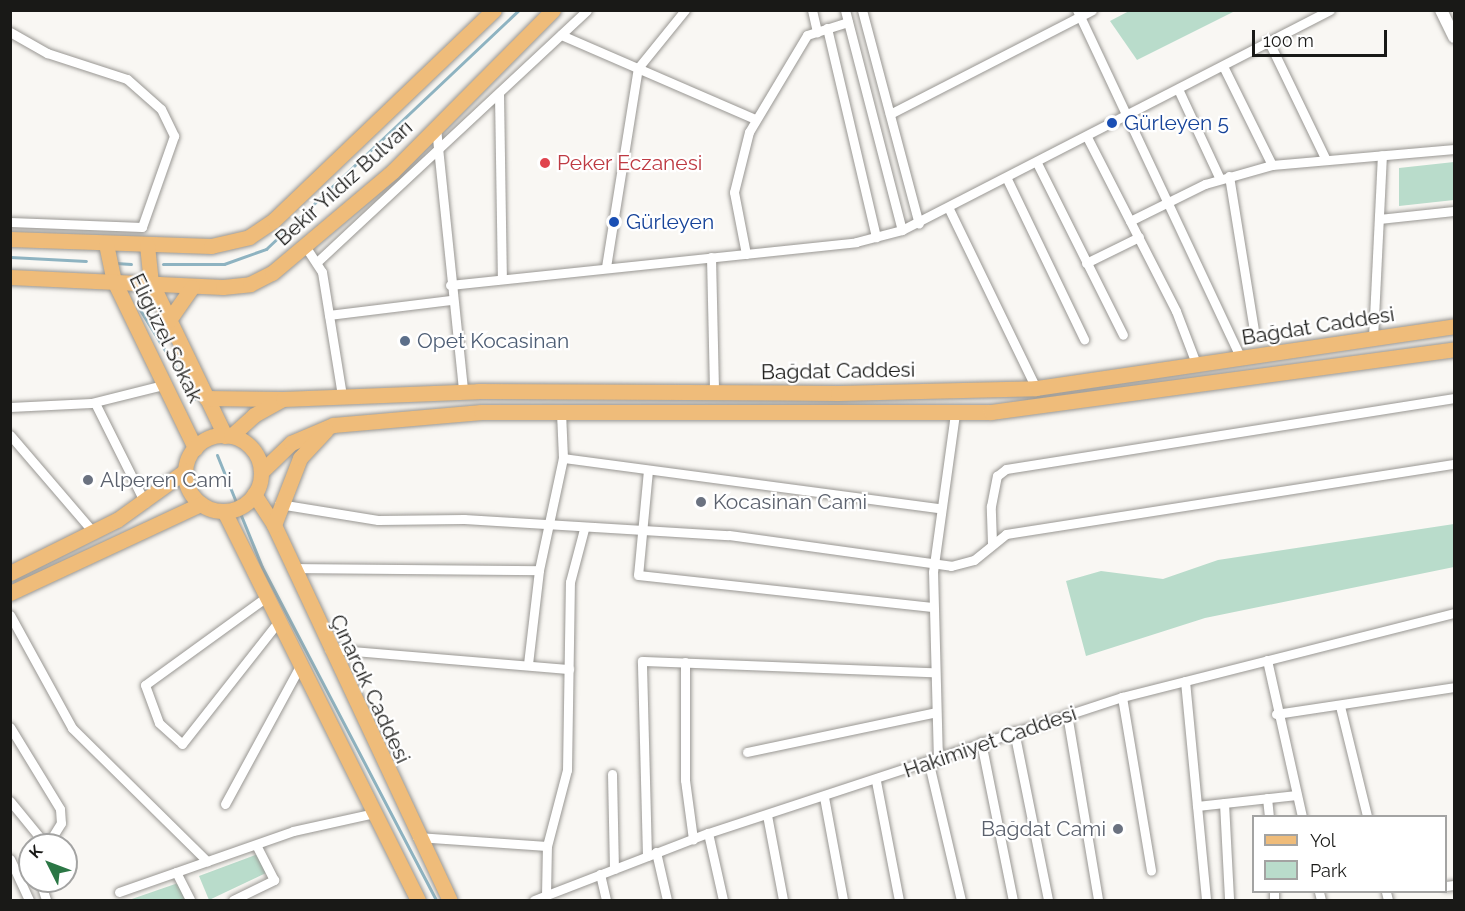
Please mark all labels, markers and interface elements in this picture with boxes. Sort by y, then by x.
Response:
scale bar [1255,18,1390,56]
text: 100 m [1263,30,1314,51]
place label: Gürleyen 5 [1124,110,1229,136]
street label: Bekir Yıldız Bulvarı [270,114,418,252]
marker: Gürleyen 5 [1105,116,1119,130]
place label: Peker Eczanesi [557,150,703,176]
marker: Peker Eczanesi [538,156,552,170]
place label: Gürleyen [626,209,714,235]
marker: Gürleyen [607,215,621,229]
street label: Eligüzel Sokak [124,269,208,407]
street label: Bağdat Caddesi [1240,301,1396,351]
place label: Opet Kocasinan [417,328,569,354]
marker: Opet Kocasinan [398,334,412,348]
street label: Bağdat Caddesi [761,357,915,385]
place label: Alperen Cami [100,467,232,493]
marker: Alperen Cami [81,473,95,487]
place label: Kocasinan Cami [713,489,867,515]
marker: Kocasinan Cami [694,495,708,509]
street label: Çınarcık Caddesi [324,611,416,767]
street label: Hakimiyet Caddesi [900,701,1080,783]
legend [1252,815,1447,893]
place label: Bağdat Cami [981,816,1106,842]
marker: Bağdat Cami [1111,822,1125,836]
text: Yol [1310,830,1336,851]
north arrow [18,833,78,893]
text: K [25,842,46,862]
text: Park [1310,860,1347,881]

